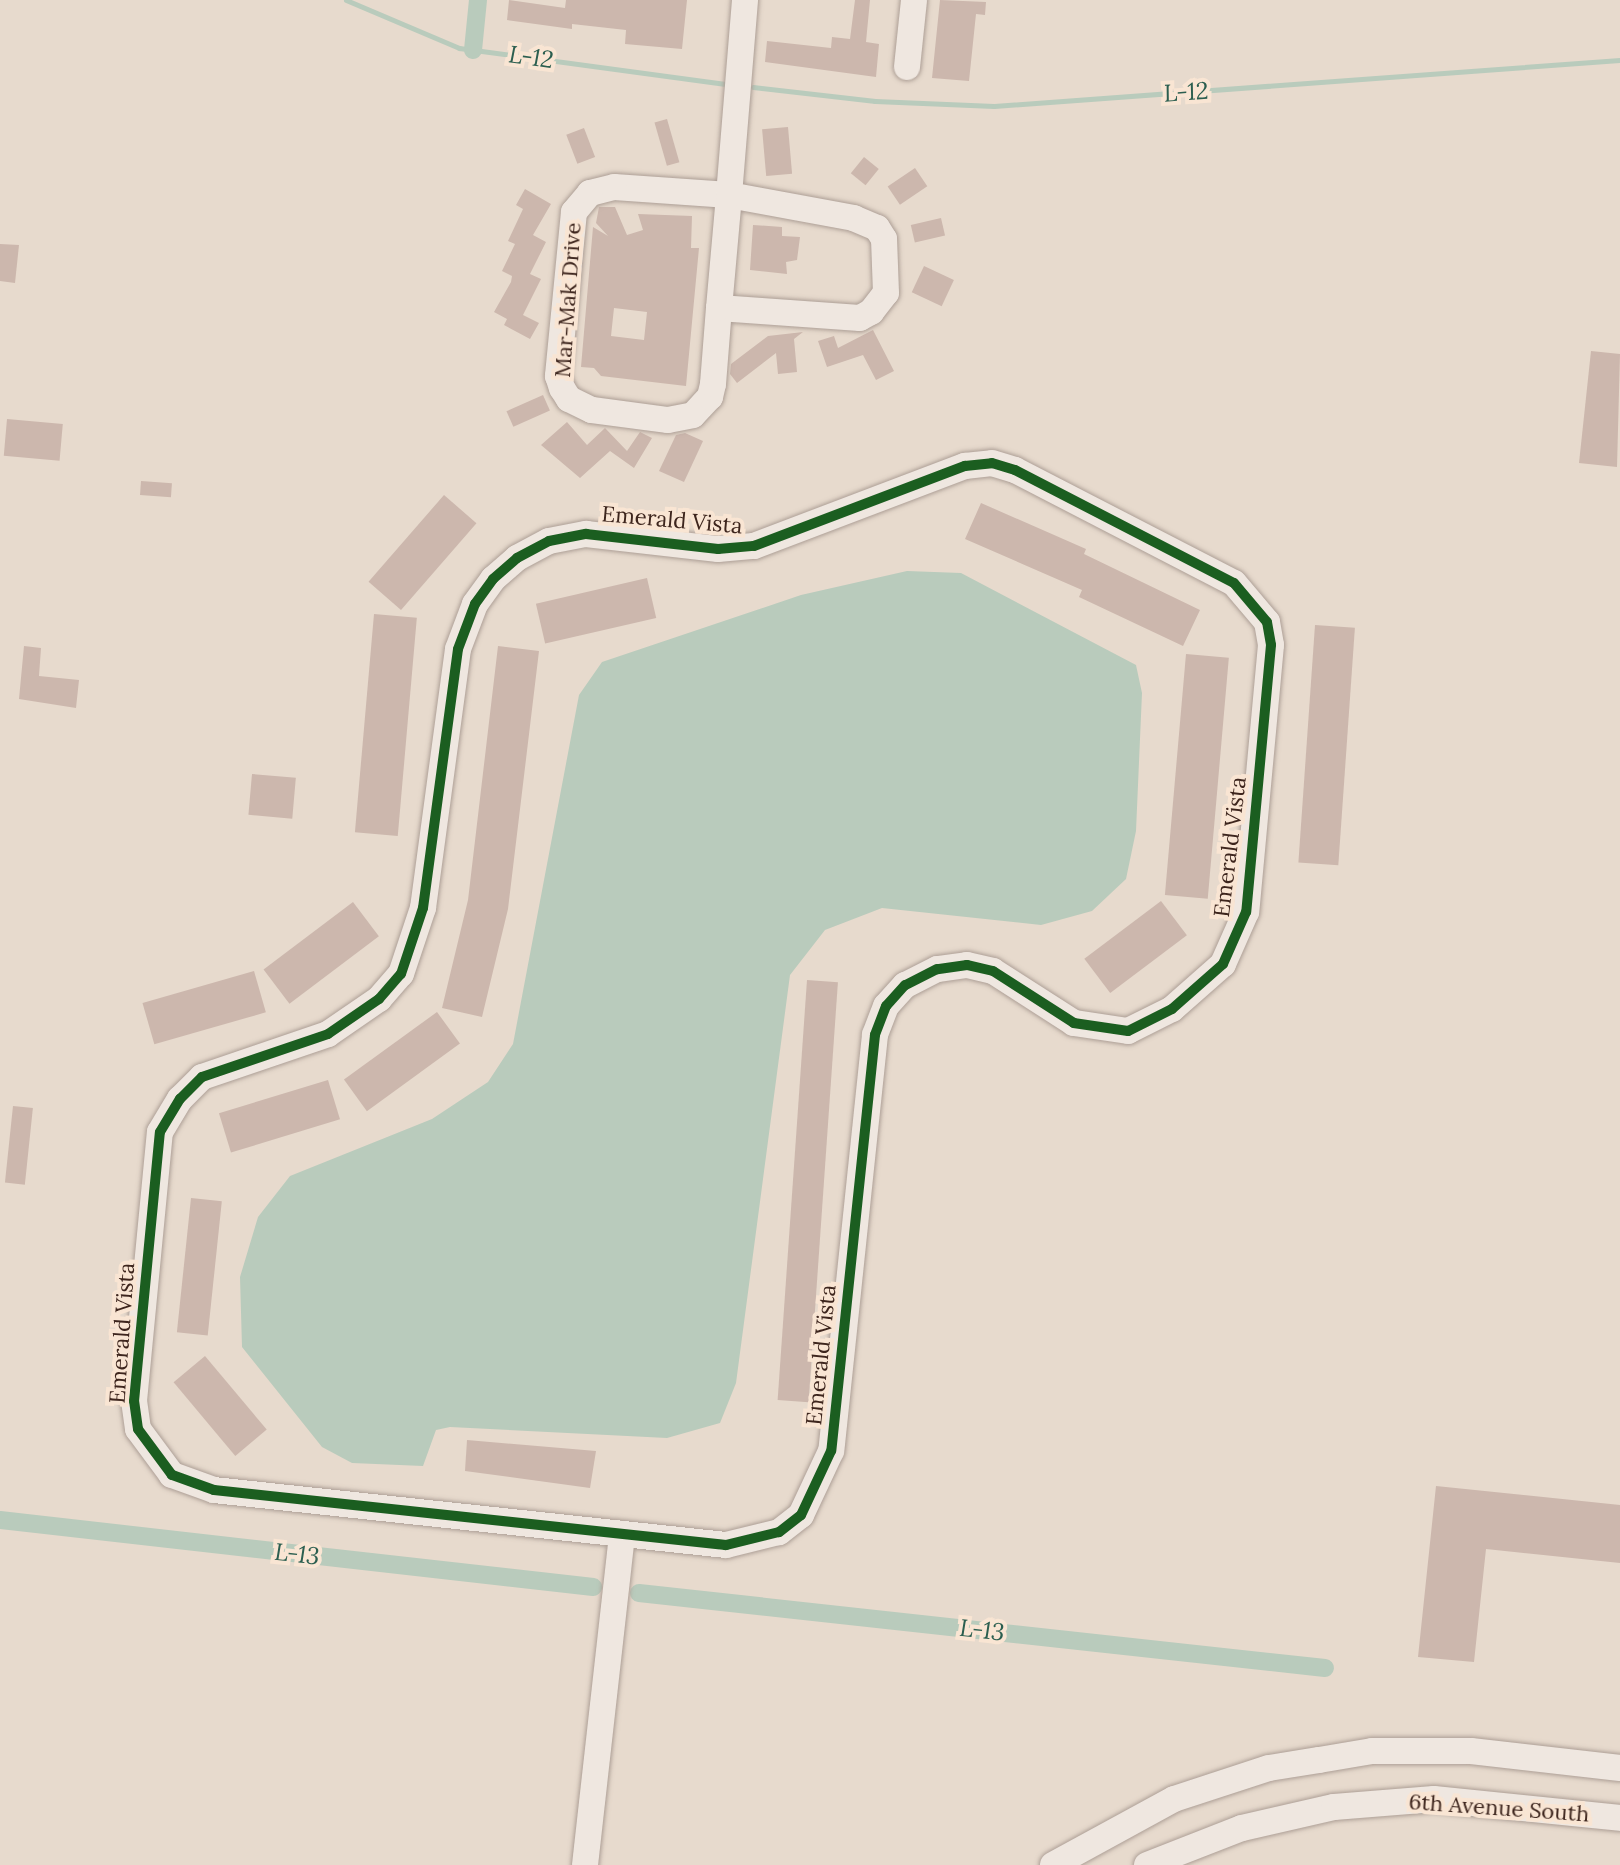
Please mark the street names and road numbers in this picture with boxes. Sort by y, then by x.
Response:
street label: Mar-Mak Drive [549,222,587,378]
street label: Emerald Vista [601,501,743,539]
street label: Emerald Vista [1208,775,1252,919]
street label: Emerald Vista [104,1262,140,1404]
street label: Emerald Vista [800,1283,842,1427]
street label: 6th Avenue South [1408,1789,1590,1827]

